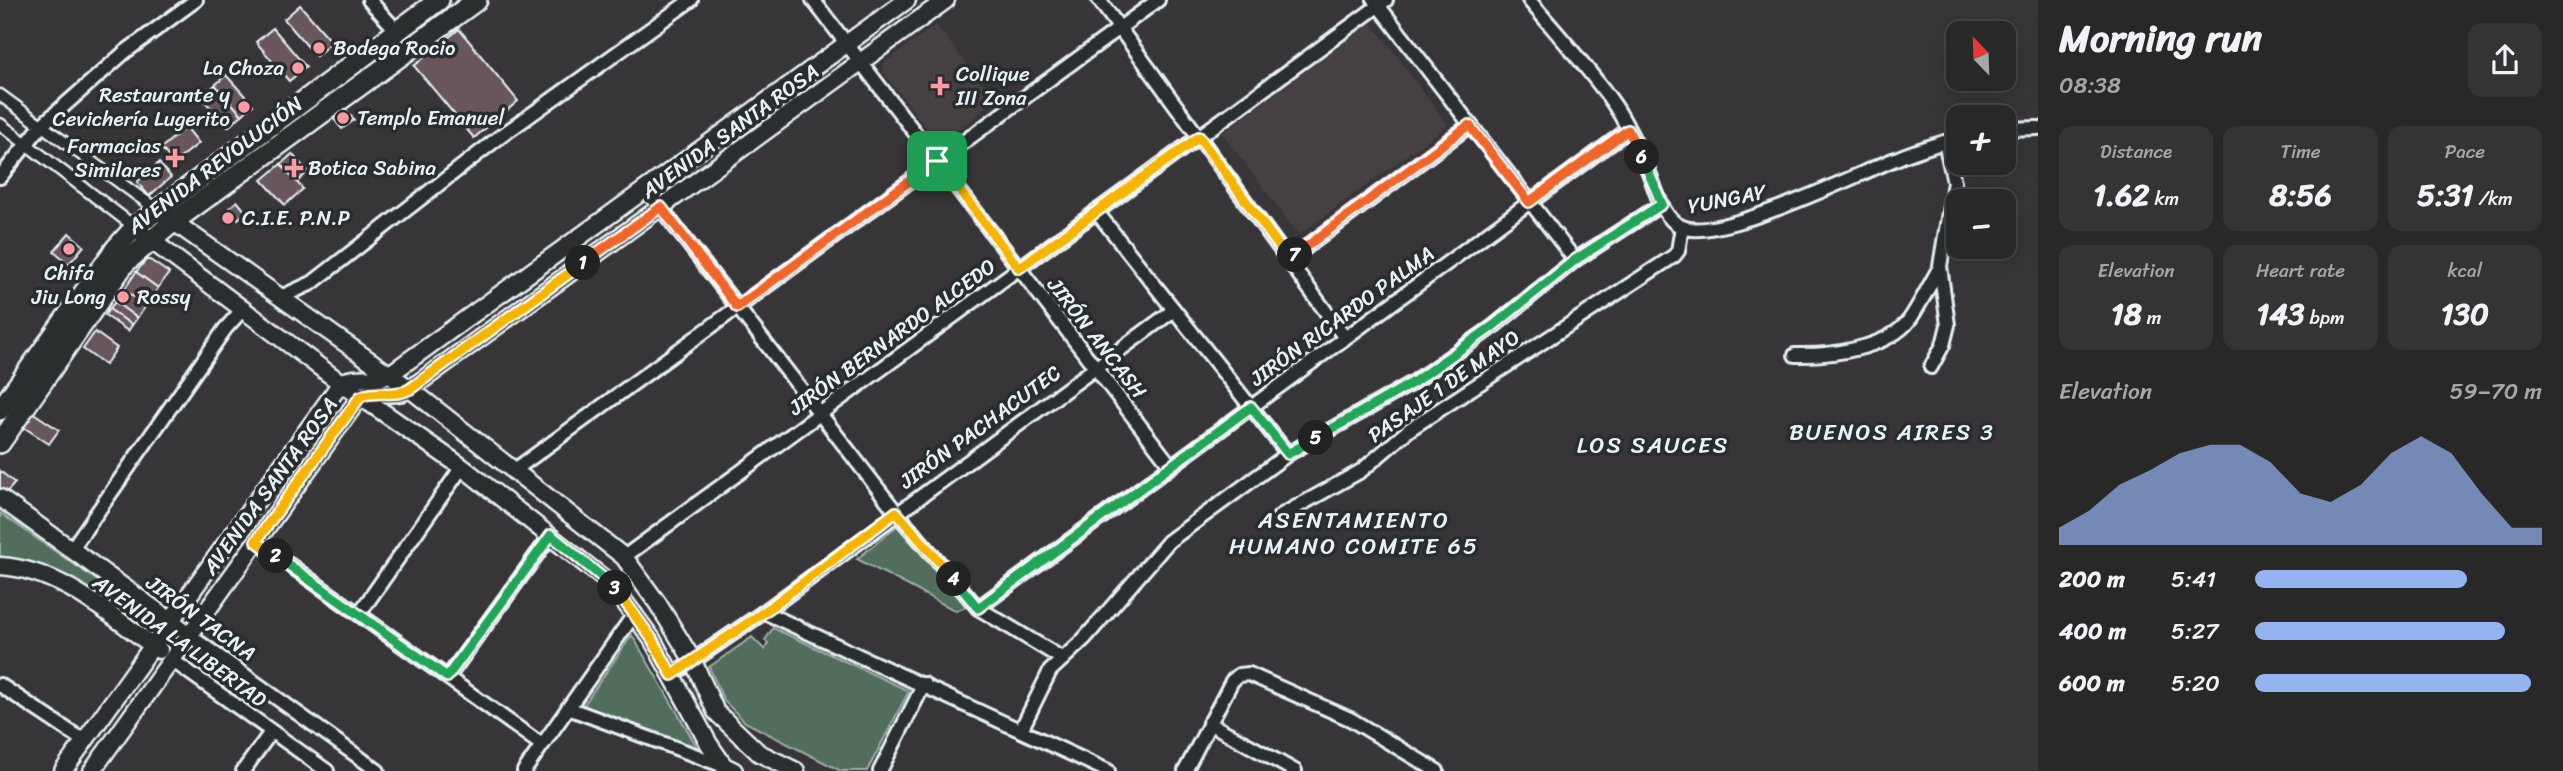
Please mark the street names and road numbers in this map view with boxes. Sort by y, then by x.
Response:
street label: AVENIDA SANTA ROSA [632,53,827,209]
street label: AVENIDA REVOLUCIÓN [118,86,312,245]
street label: YUNGAY [1685,173,1771,225]
street label: JIRÓN RICARDO PALMA [1240,236,1443,397]
street label: JIRÓN BERNARDO ALCEDO [779,248,1004,426]
street label: JIRÓN ANCASH [1037,268,1157,407]
street label: PASAJE 1 DE MAYO [1360,319,1528,453]
street label: JIRÓN PACHACUTEC [890,355,1070,500]
street label: AVENIDA SANTA ROSA [192,389,348,584]
street label: AVENIDA LA LIBERTAD [84,564,276,718]
street label: JIRÓN TACNA [137,564,264,671]

